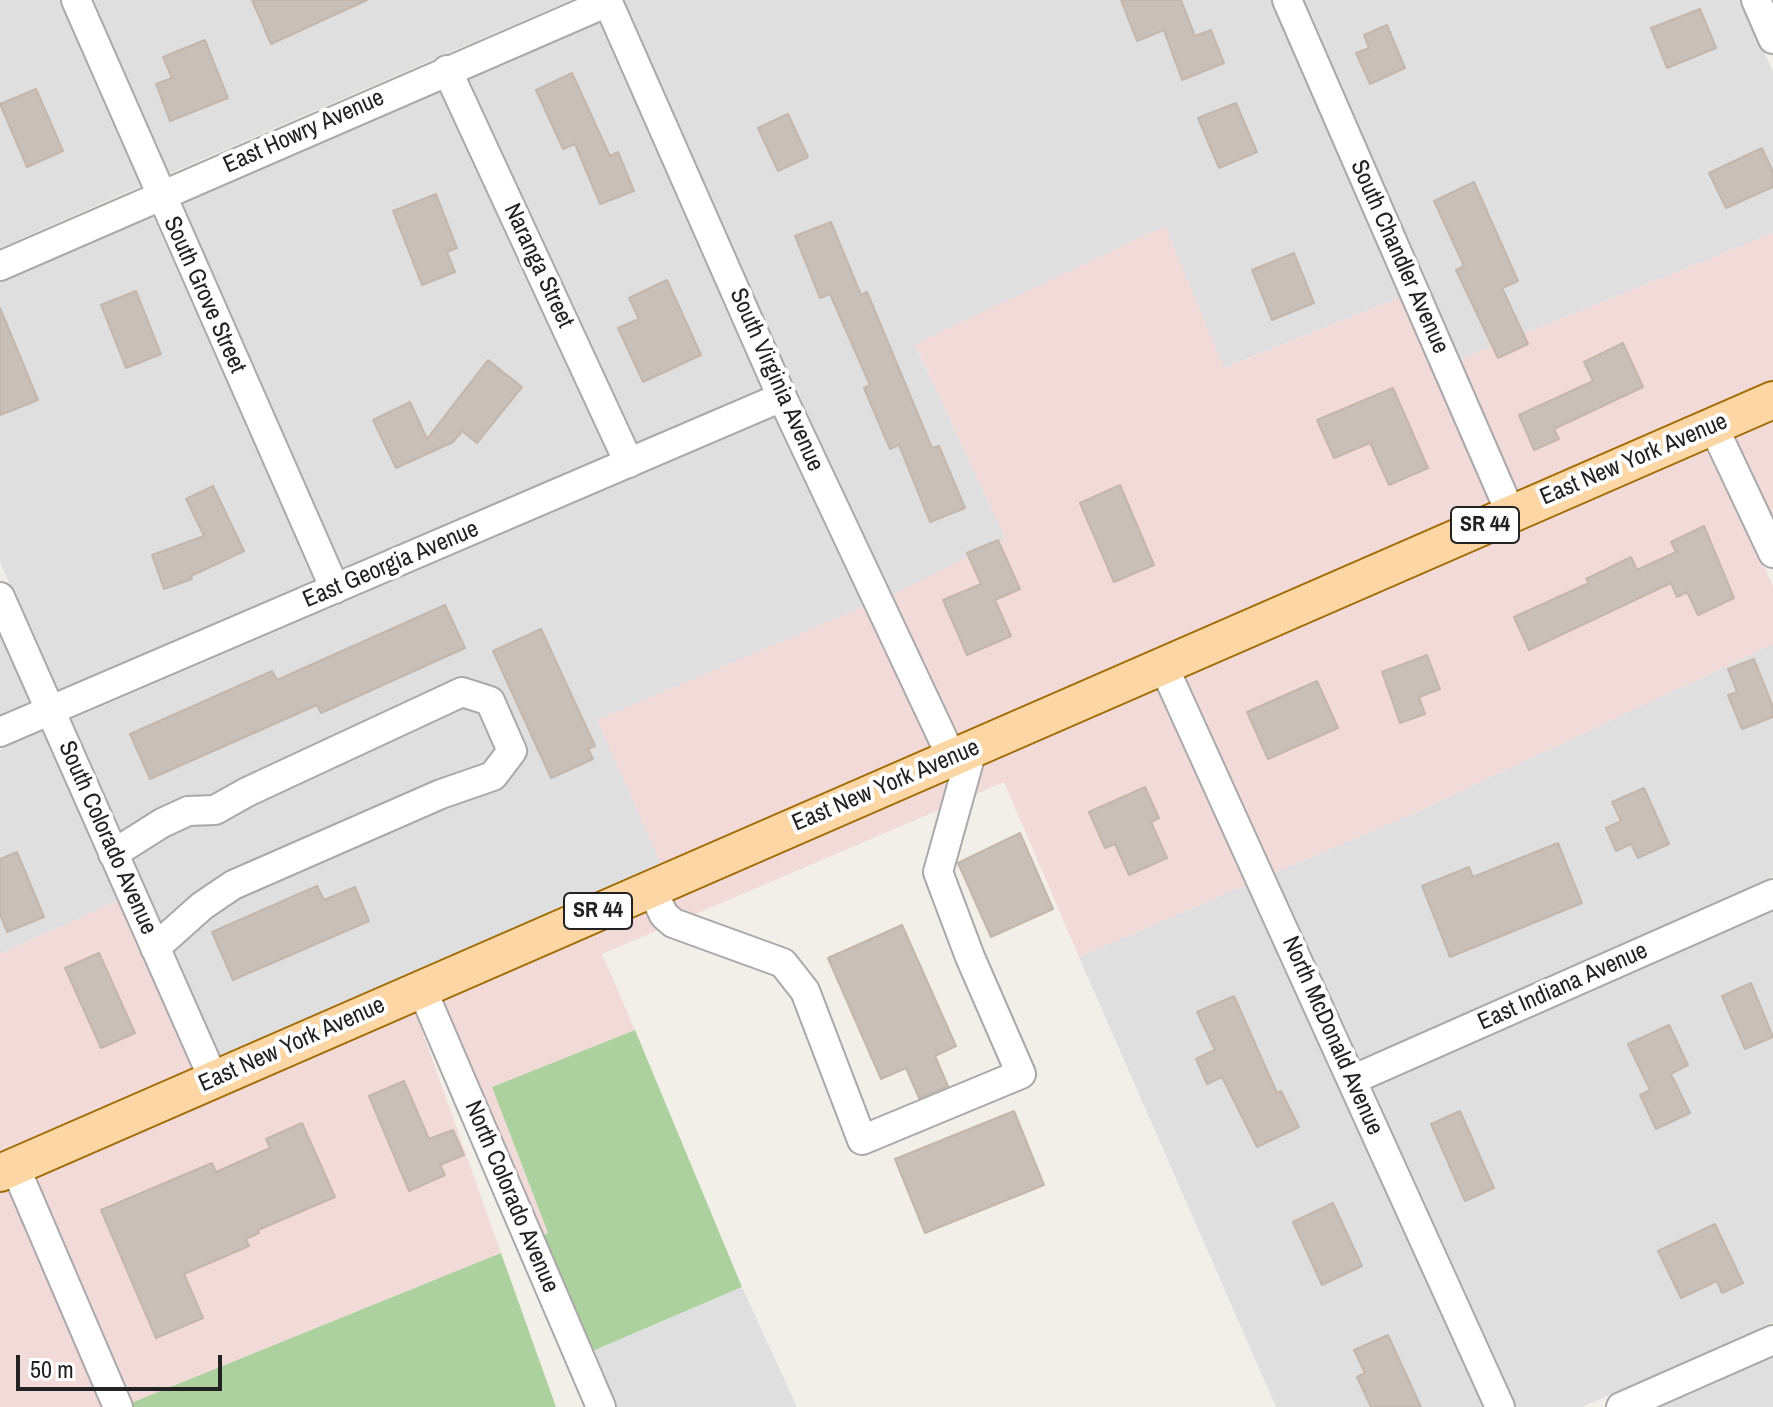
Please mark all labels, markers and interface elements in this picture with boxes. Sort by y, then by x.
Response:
street label: East Howry Avenue [219,84,389,180]
street label: South Chandler Avenue [1343,156,1455,358]
street label: Naranga Street [497,199,579,333]
street label: South Grove Street [157,212,251,378]
street label: South Virginia Avenue [723,284,829,476]
street label: East New York Avenue [1536,408,1732,512]
road number: SR 44 [1451,507,1519,543]
street label: East Georgia Avenue [299,515,483,615]
street label: East New York Avenue [788,734,984,838]
street label: South Colorado Avenue [51,737,163,939]
road number: SR 44 [564,893,632,929]
street label: North McDonald Avenue [1275,932,1389,1140]
street label: East Indiana Avenue [1474,937,1652,1037]
street label: East New York Avenue [195,991,389,1099]
street label: North Colorado Avenue [458,1097,564,1297]
scale bar [20,1339,226,1389]
text: 50 m [30,1353,74,1385]

